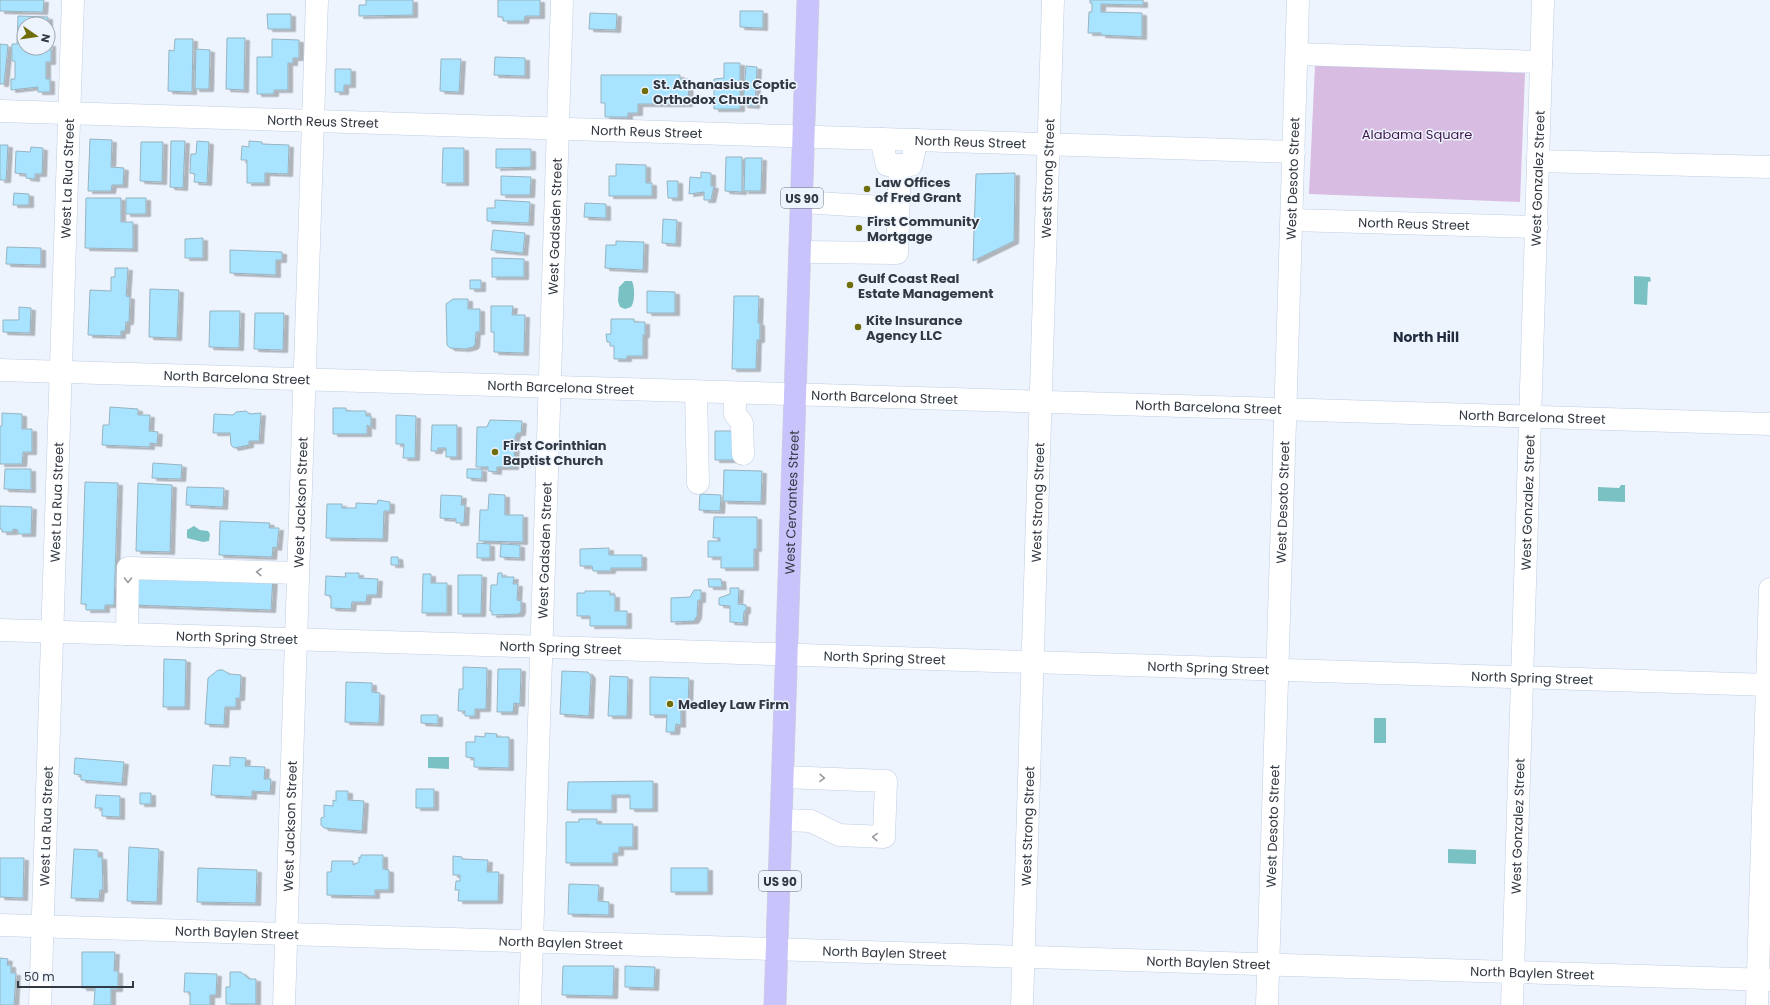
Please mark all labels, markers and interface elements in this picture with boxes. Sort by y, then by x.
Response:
north arrow [16,16,56,56]
text: N [37,32,54,44]
place label: St. Athanasius Coptic Orthodox Church [653,75,797,109]
marker: St. Athanasius Coptic Orthodox Church [640,86,650,96]
street label: North Reus Street [267,110,379,132]
street label: West Gonzalez Street [1526,110,1549,247]
street label: West Desoto Street [1281,116,1304,240]
street label: West La Rua Street [56,118,79,239]
street label: West Strong Street [1036,118,1059,239]
street label: North Reus Street [591,120,703,143]
park label: Alabama Square [1362,125,1472,144]
street label: North Reus Street [914,130,1027,153]
street label: West Gadsden Street [543,157,566,295]
place label: Law Offices of Fred Grant [875,173,961,207]
marker: Law Offices of Fred Grant [862,184,872,194]
road number: US 90 [781,188,823,208]
place label: First Community Mortgage [867,212,980,246]
street label: North Reus Street [1358,212,1470,235]
marker: First Community Mortgage [854,223,864,233]
place label: Gulf Coast Real Estate Management [858,269,993,303]
marker: Gulf Coast Real Estate Management [845,280,855,290]
place label: Kite Insurance Agency LLC [866,311,963,345]
marker: Kite Insurance Agency LLC [853,322,863,332]
district label: North Hill [1393,327,1459,347]
street label: North Barcelona Street [163,365,311,389]
street label: North Barcelona Street [487,375,635,399]
street label: North Barcelona Street [811,385,958,409]
street label: North Barcelona Street [1135,395,1282,419]
street label: North Barcelona Street [1459,405,1606,428]
street label: West Cervantes Street [780,430,803,575]
street label: West Gonzalez Street [1516,434,1539,571]
street label: West Jackson Street [289,436,312,568]
place label: First Corinthian Baptist Church [503,436,607,470]
street label: West Desoto Street [1271,440,1294,564]
street label: West La Rua Street [45,442,68,563]
street label: West Strong Street [1026,442,1049,563]
marker: First Corinthian Baptist Church [490,447,500,457]
street label: West Gadsden Street [533,481,556,619]
one-way arrow [256,568,262,576]
one-way arrow [123,577,132,583]
street label: North Spring Street [176,626,298,649]
street label: North Spring Street [499,636,622,659]
street label: North Spring Street [823,646,946,669]
street label: North Spring Street [1147,656,1270,679]
street label: North Spring Street [1471,666,1594,689]
place label: Medley Law Firm [678,695,789,714]
marker: Medley Law Firm [665,699,675,709]
street label: West Gonzalez Street [1506,758,1529,894]
street label: West Jackson Street [278,760,302,892]
street label: West Desoto Street [1261,764,1284,888]
street label: West La Rua Street [34,765,57,887]
street label: West Strong Street [1016,766,1039,886]
one-way arrow [819,774,825,783]
one-way arrow [872,832,878,841]
road number: US 90 [759,871,801,891]
street label: North Baylen Street [175,921,299,944]
street label: North Baylen Street [498,931,623,954]
street label: North Baylen Street [822,941,947,964]
street label: North Baylen Street [1146,951,1271,974]
street label: North Baylen Street [1470,961,1595,984]
scale bar [18,963,133,989]
text: 50 m [24,968,55,985]

